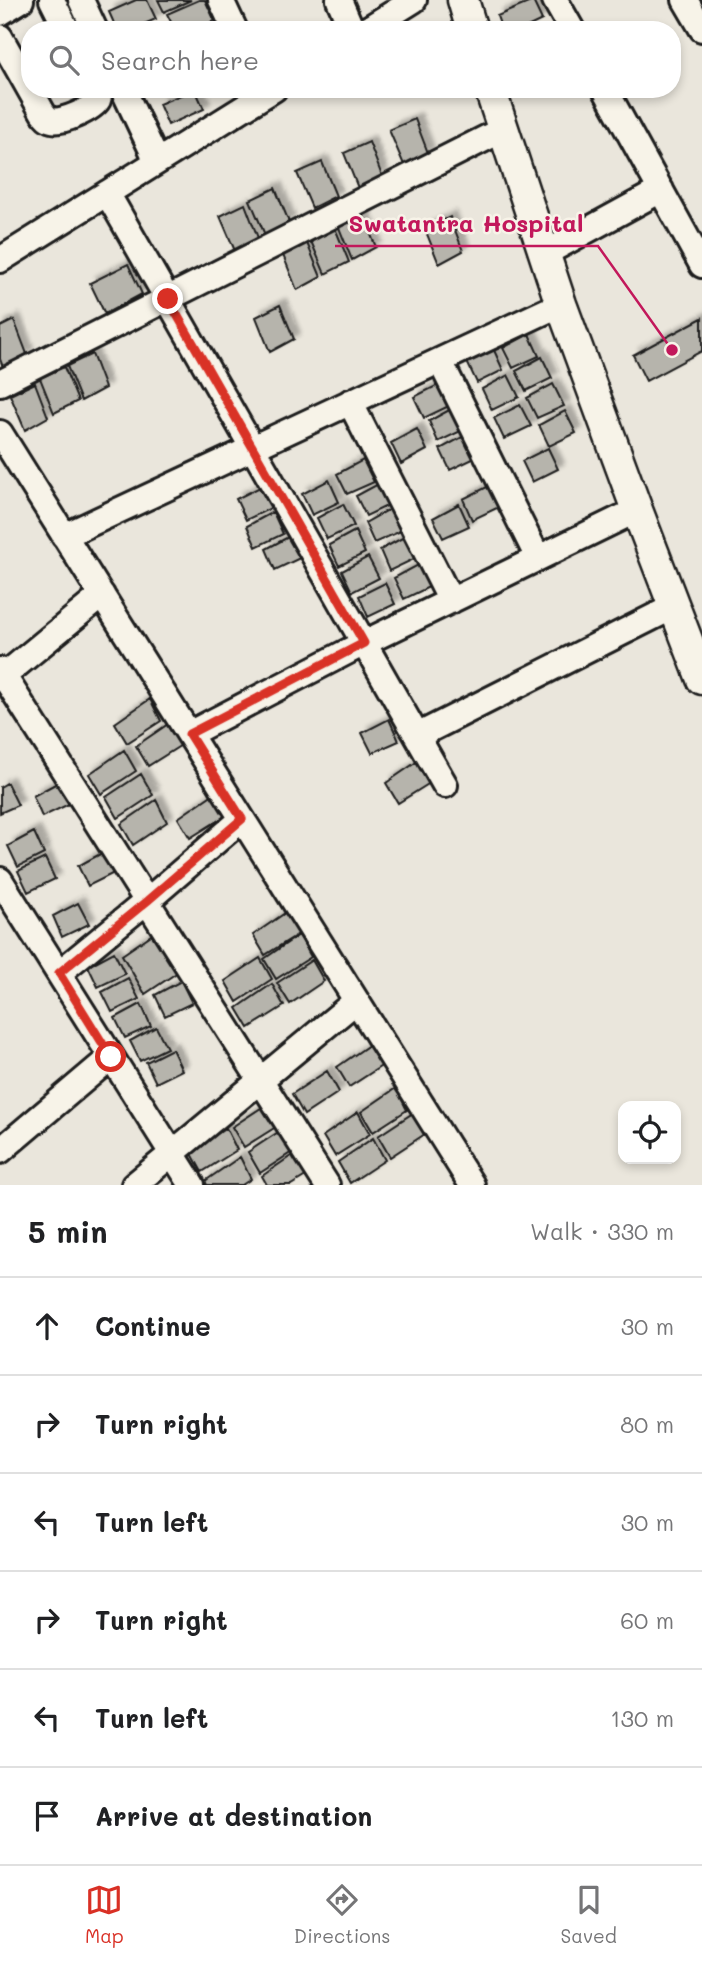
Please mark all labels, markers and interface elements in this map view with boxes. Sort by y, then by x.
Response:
search box [21,21,681,98]
icon: search [45,41,83,79]
text: Search here [101,43,259,77]
callout: Swatantra Hospital [335,201,598,246]
text: Swatantra Hospital [348,207,584,238]
route end [152,283,183,314]
route start [95,1041,126,1072]
map controls [618,1101,681,1164]
button: locate [618,1101,681,1164]
text: 5 min [28,1211,108,1251]
text: Walk · 330 m [530,1216,674,1246]
icon: ahead [28,1307,66,1345]
text: Continue [95,1309,211,1343]
text: 30 m [621,1311,674,1341]
icon: right [28,1405,66,1443]
text: Turn right [95,1407,228,1441]
text: 80 m [620,1409,674,1439]
icon: left [28,1503,66,1541]
text: Turn left [95,1505,208,1539]
text: 30 m [621,1507,674,1537]
icon: right [28,1601,66,1639]
text: Turn right [95,1603,228,1637]
text: 60 m [620,1605,674,1635]
icon: left [28,1699,66,1737]
text: Turn left [95,1701,208,1735]
text: 130 m [610,1703,674,1733]
icon: arrive [28,1797,66,1835]
text: Arrive at destination [95,1799,372,1833]
tab: Map [85,1881,124,1948]
tab: Directions [294,1881,390,1948]
tab: Saved [561,1881,617,1948]

